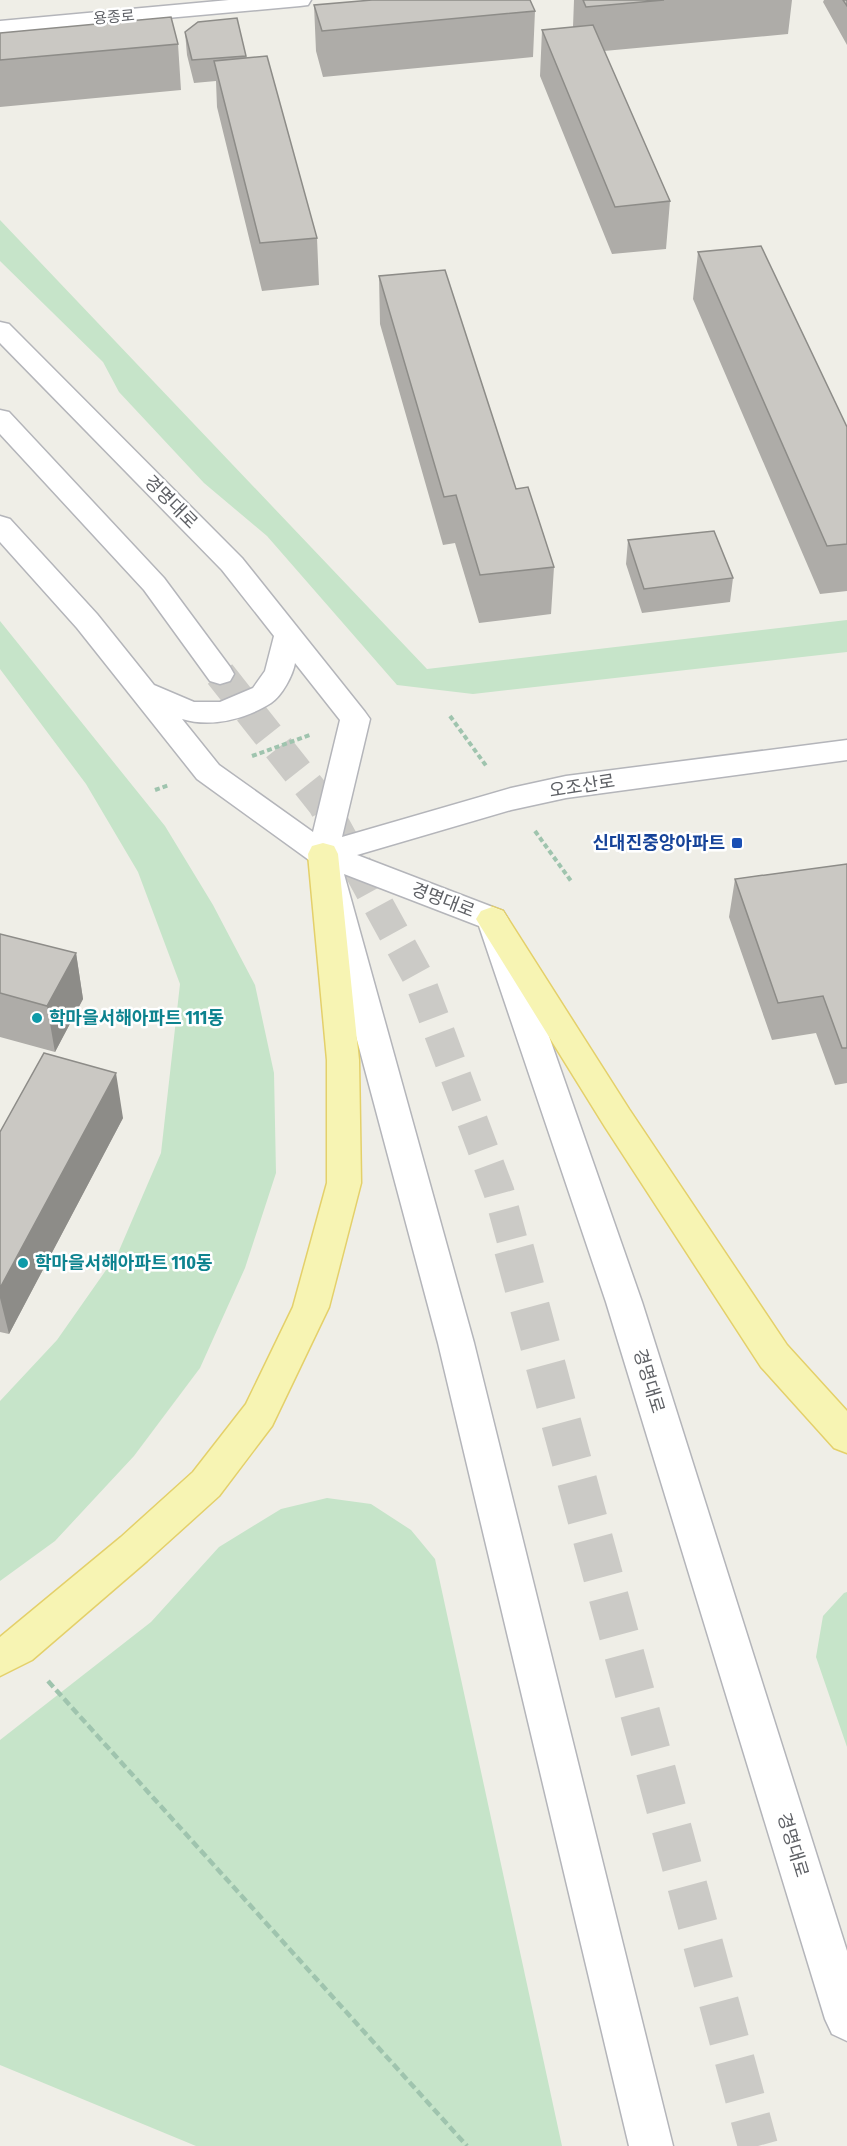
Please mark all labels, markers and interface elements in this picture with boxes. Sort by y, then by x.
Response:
street label: 용종로 [93,6,135,28]
street label: 경명대로 [140,471,202,533]
street label: 오조산로 [548,770,616,802]
place label: 신대진중앙아파트 [593,832,725,854]
marker: 신대진중앙아파트 [730,836,744,850]
street label: 경명대로 [408,878,478,922]
place label: 학마을서해아파트 111동 [49,1007,224,1029]
marker: 학마을서해아파트 111동 [30,1011,44,1025]
place label: 학마을서해아파트 110동 [35,1252,213,1274]
marker: 학마을서해아파트 110동 [16,1256,30,1270]
street label: 경명대로 [629,1346,669,1416]
street label: 경명대로 [773,1810,813,1880]

